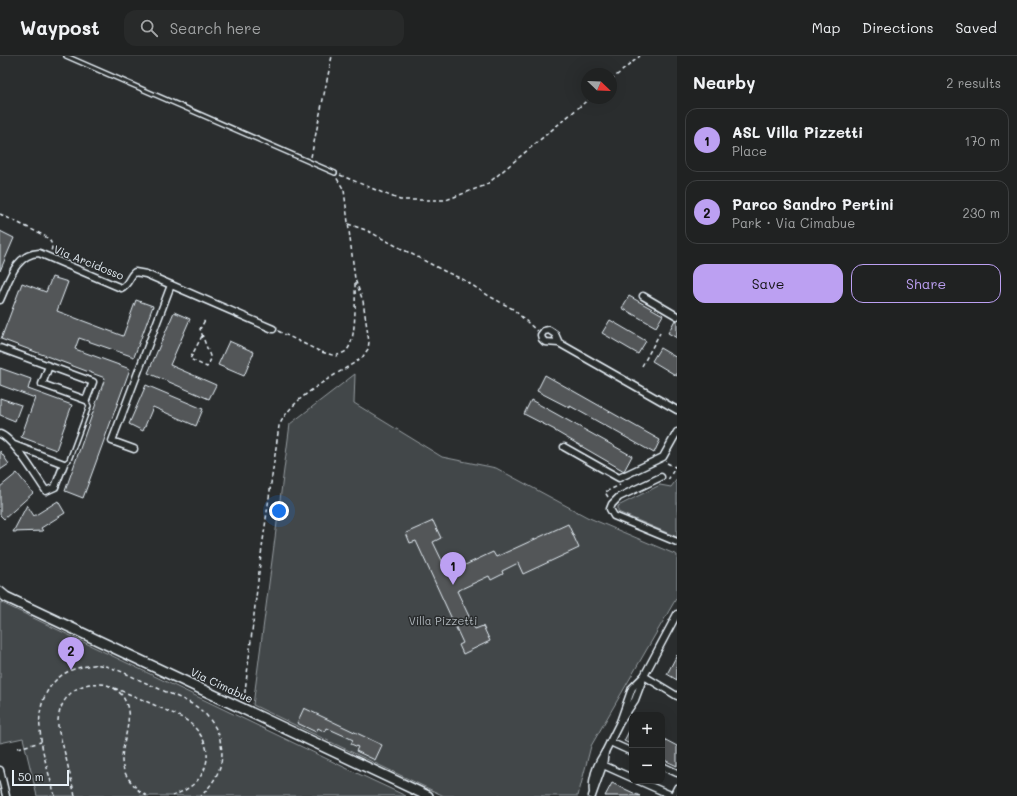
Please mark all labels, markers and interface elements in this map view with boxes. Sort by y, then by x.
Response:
search box [124,10,404,46]
text: Waypost [20,15,100,40]
icon: search [138,17,160,39]
text: Search here [170,18,261,38]
text: Map [812,18,840,37]
text: Directions [862,18,933,37]
text: Saved [955,18,997,37]
north arrow [581,68,617,104]
text: Nearby [693,71,755,93]
text: 2 results [946,74,1001,91]
text: ASL Villa Pizzetti [732,122,863,142]
text: 1 [704,132,710,149]
text: 170 m [964,132,1000,149]
text: Place [732,142,767,159]
text: Parco Sandro Pertini [732,194,894,214]
text: 2 [703,204,711,221]
text: 230 m [963,204,1000,221]
text: Park · Via Cimabue [732,214,855,231]
street label: Via Arcidosso [52,241,127,283]
button: Save [693,264,843,303]
button: Share [851,264,1001,303]
your location [269,501,289,521]
pin: 1 [440,552,466,585]
park label: Villa Pizzetti [409,613,477,628]
pin: 2 [58,637,84,670]
street label: Via Cimabue [188,664,256,706]
map controls [629,712,665,784]
button: + [629,712,665,748]
button: − [629,748,665,784]
scale bar [12,768,69,787]
text: 50 m [18,769,44,784]

